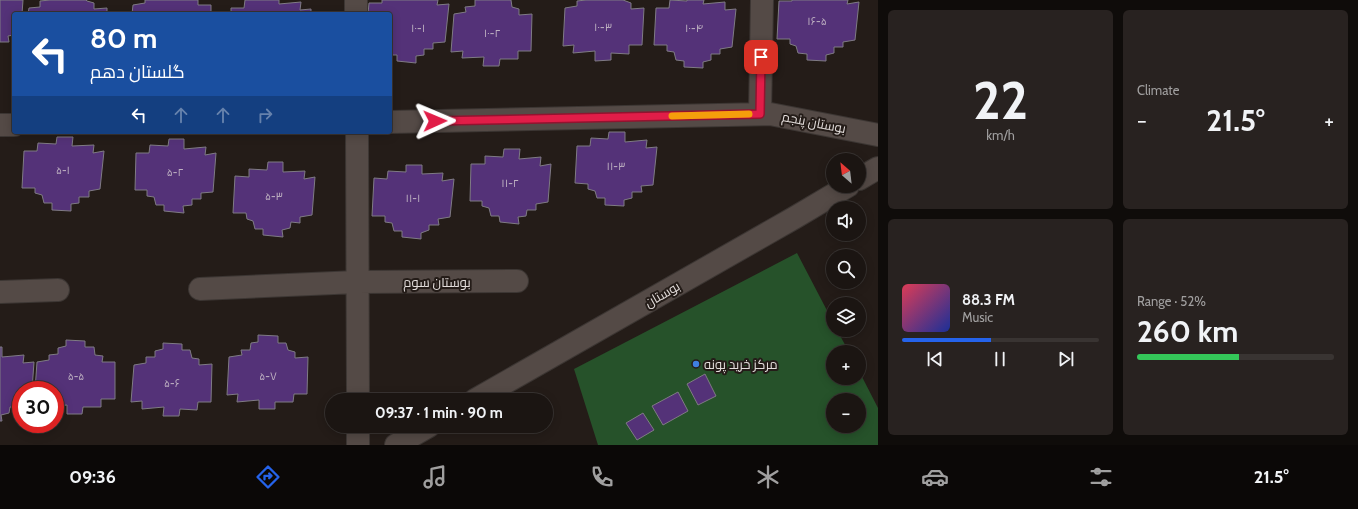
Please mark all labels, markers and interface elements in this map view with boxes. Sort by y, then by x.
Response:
house number: ۱۶-۵ [807,14,827,28]
house number: ۱۰-۳ [594,20,612,34]
text: 80 m [90,21,157,55]
house number: ۱۰-۱ [411,21,425,35]
house number: ۱۰-۴ [685,21,703,35]
house number: ۱۰-۲ [484,26,501,40]
icon: left [24,28,76,80]
pin [744,40,778,74]
icon: arrive [750,46,772,68]
text: گلستان دهم [90,61,185,83]
text: 22 [973,69,1028,132]
text: Climate [1137,82,1179,98]
position arrow [414,100,456,142]
text: 21.5° [1206,102,1265,139]
icon: left [128,104,150,126]
icon: ahead [170,104,192,126]
icon: ahead [212,104,234,126]
icon: right [254,104,276,126]
text: − [1137,107,1147,134]
text: + [1324,107,1334,134]
street label: بوستان پنجم [780,108,847,138]
text: km/h [986,127,1015,143]
north arrow [826,153,866,193]
map controls [826,153,866,433]
house number: ۱۱-۳ [607,159,625,173]
house number: ۵-۱ [56,163,70,177]
house number: ۵-۲ [167,165,183,179]
house number: ۱۱-۲ [501,176,519,190]
house number: ۵-۳ [265,189,283,203]
house number: ۱۱-۱ [406,191,420,205]
button: sound [826,201,866,241]
button: search [826,249,866,289]
street label: بوستان سوم [403,274,471,292]
street label: بوستان [642,278,682,310]
text: 88.3 FM [962,291,1015,309]
text: Range · 52% [1137,293,1206,309]
button: layers [826,297,866,337]
text: Music [962,309,993,325]
text: 260 km [1137,313,1238,350]
button: + [826,345,866,385]
icon: previous [924,348,946,370]
icon: pause [989,348,1011,370]
icon: next [1055,348,1077,370]
place label: مرکز خرید پونه [704,356,778,374]
marker: مرکز خرید پونه [691,359,701,369]
house number: ۵-۵ [68,369,84,383]
house number: ۵-۷ [259,369,277,383]
house number: ۵-۶ [164,376,180,390]
speed limit sign: 30 [12,381,64,433]
button: − [826,393,866,433]
text: 09:37 · 1 min · 90 m [375,404,503,422]
icon: directions [254,463,282,491]
icon: music [421,463,449,491]
icon: phone [588,463,616,491]
icon: climate [754,463,782,491]
icon: car [921,463,949,491]
icon: filters [1087,463,1115,491]
text: 09:36 [69,466,116,488]
text: 21.5° [1254,466,1289,488]

